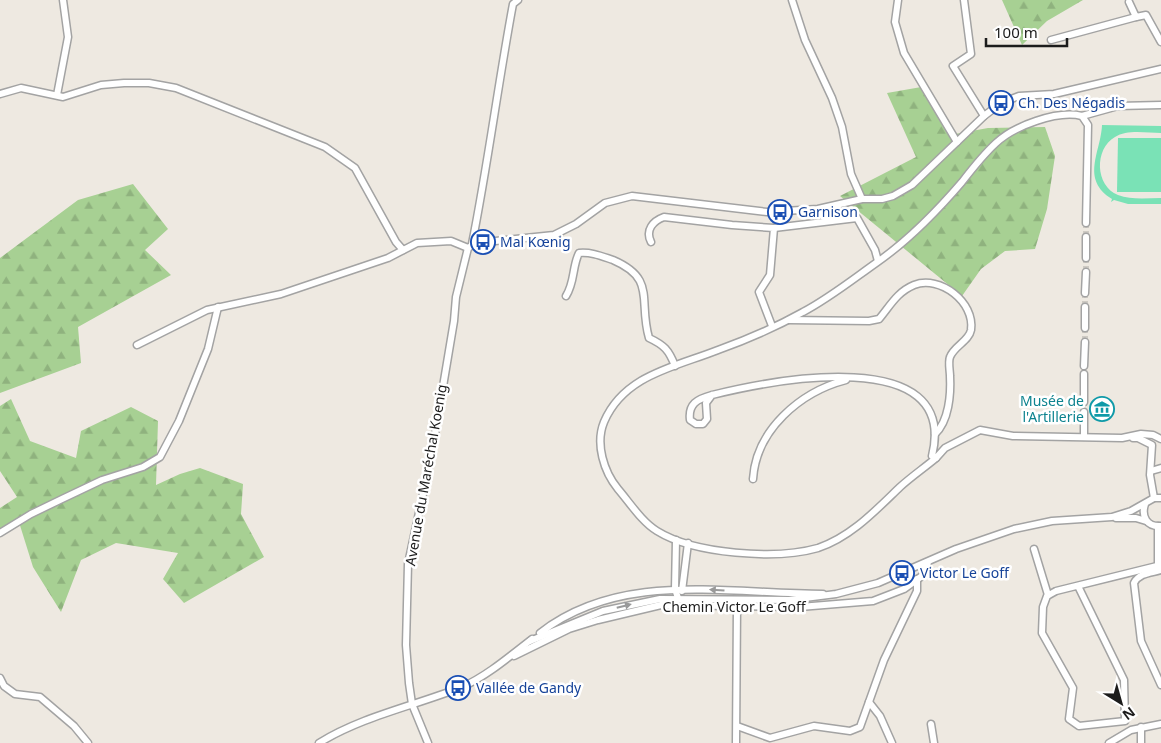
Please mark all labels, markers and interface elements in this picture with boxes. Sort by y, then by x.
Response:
scale bar [986,15,1067,47]
text: 100 m [994,22,1038,42]
bus stop icon: Ch. Des Négadis [988,90,1014,116]
place label: Ch. Des Négadis [1018,93,1126,112]
bus stop icon: Garnison [767,199,793,225]
place label: Garnison [798,202,858,221]
bus stop icon: Mal Kœnig [470,229,496,255]
place label: Mal Kœnig [500,232,571,251]
street label: Avenue du Maréchal Koenig [400,383,451,567]
place label: Musée de l'Artillerie [1020,391,1084,426]
museum icon: Musée de l'Artillerie [1089,396,1115,422]
bus stop icon: Victor Le Goff [889,560,915,586]
place label: Victor Le Goff [920,563,1010,582]
one-way arrow [709,586,725,594]
street label: Chemin Victor Le Goff [662,597,807,616]
one-way arrow [617,601,632,609]
bus stop icon: Vallée de Gandy [445,675,471,701]
place label: Vallée de Gandy [476,678,582,697]
north arrow [1096,678,1146,728]
text: N [1119,703,1139,725]

